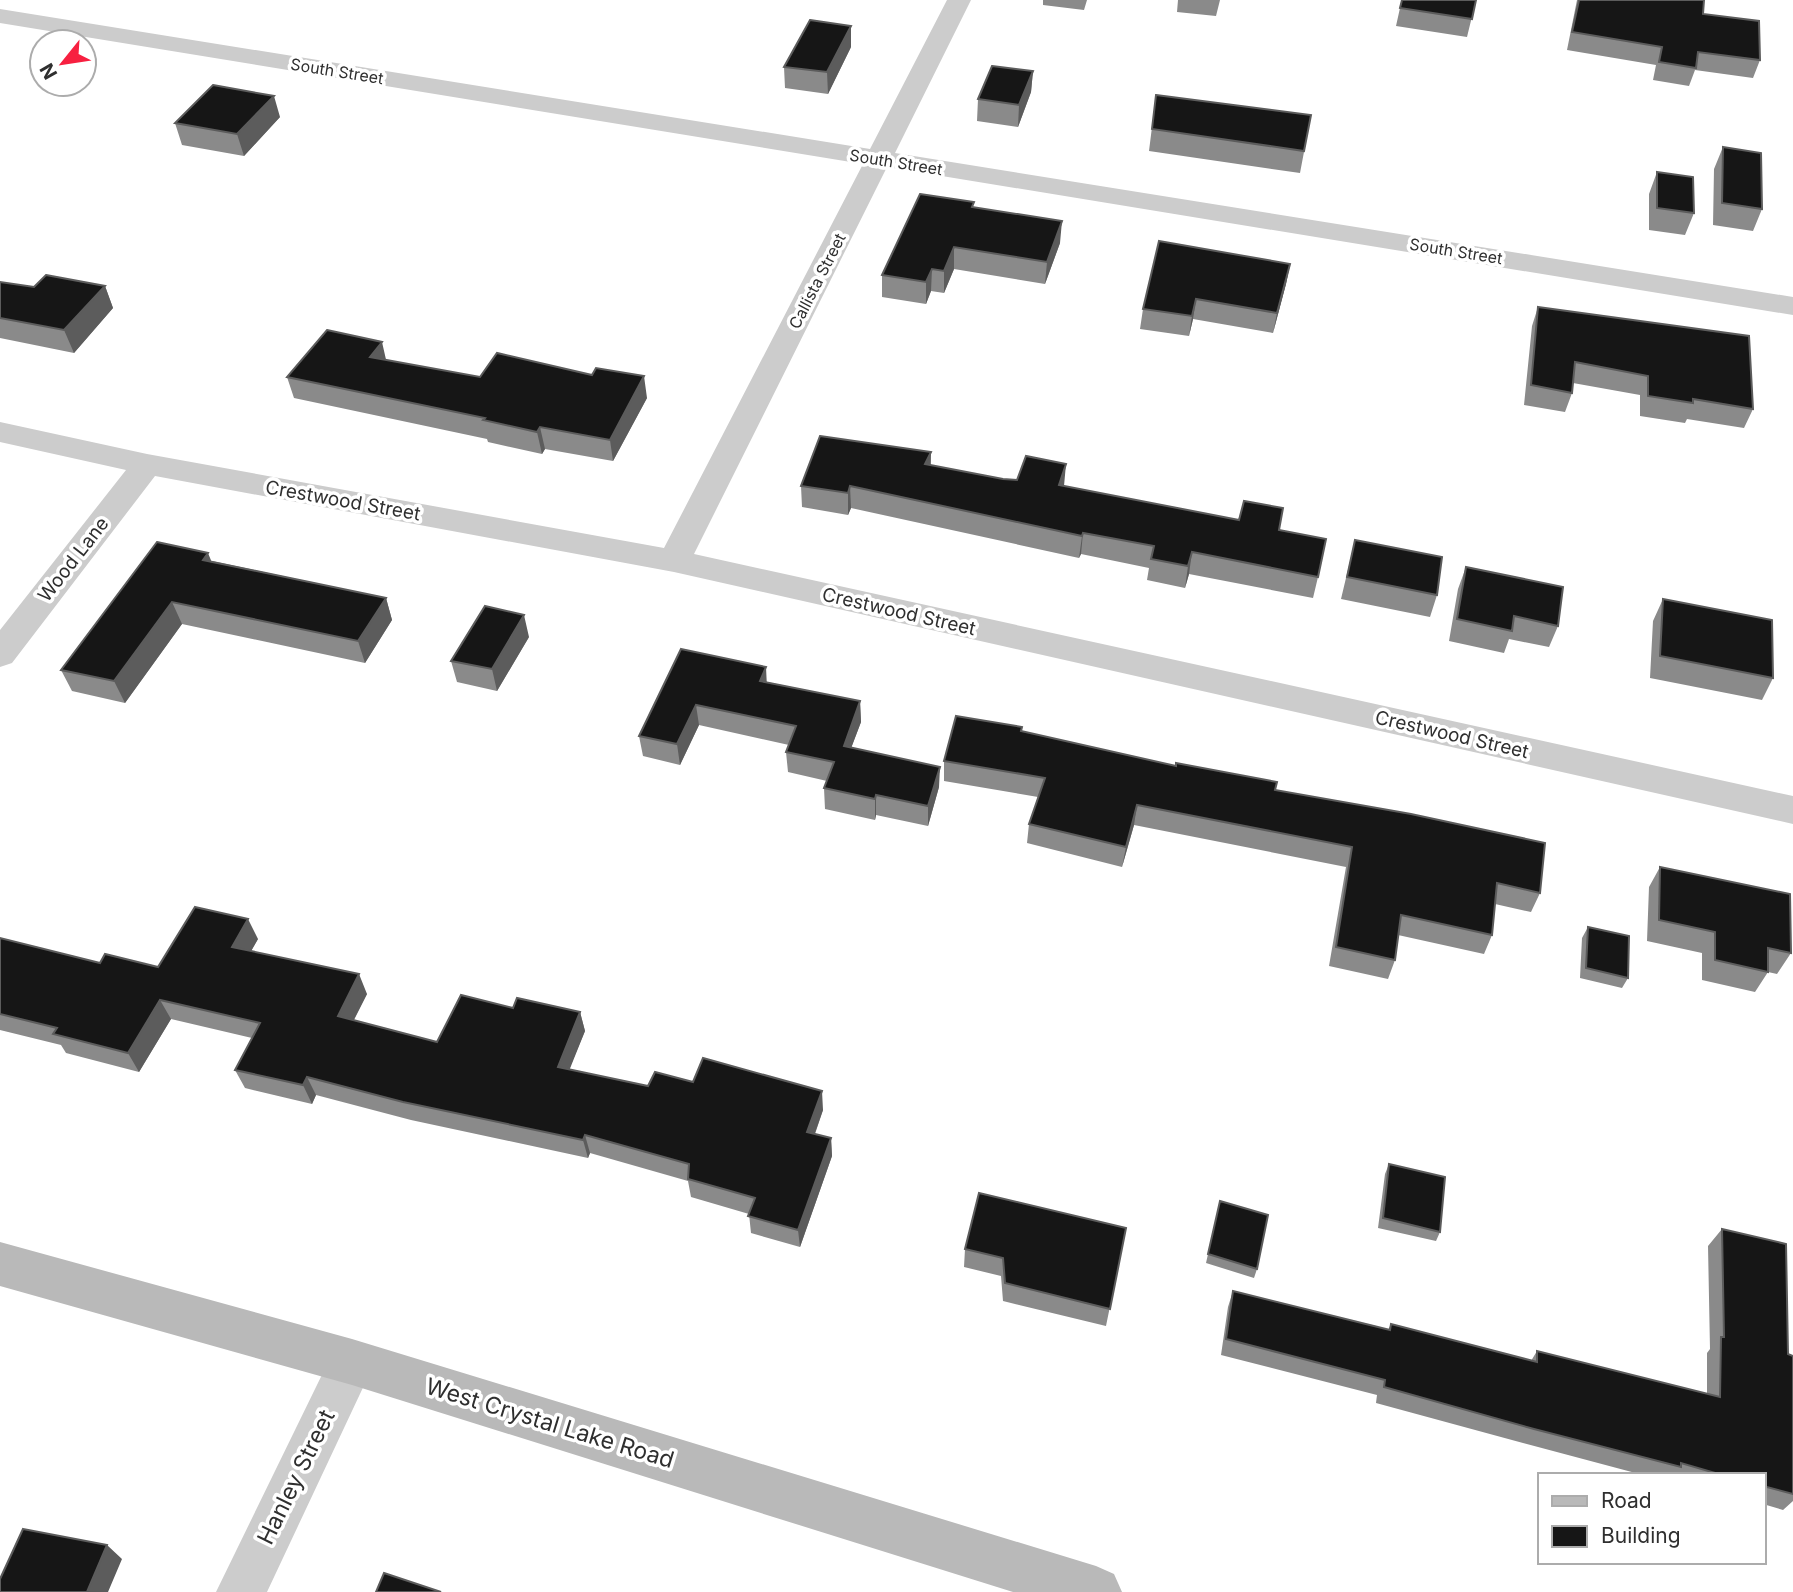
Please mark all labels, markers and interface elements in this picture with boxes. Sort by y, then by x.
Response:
north arrow [28,28,98,98]
street label: South Street [289,54,385,88]
text: N [35,59,62,83]
street label: South Street [848,145,944,179]
street label: Callista Street [784,230,850,332]
street label: South Street [1408,234,1504,268]
street label: Crestwood Street [264,476,422,525]
street label: Wood Lane [33,512,114,606]
street label: Crestwood Street [820,583,978,640]
street label: Crestwood Street [1373,706,1531,763]
street label: West Crystal Lake Road [423,1372,677,1474]
street label: Hanley Street [251,1405,341,1549]
legend [1538,1473,1765,1564]
text: Road [1601,1488,1652,1513]
text: Building [1601,1523,1681,1548]

